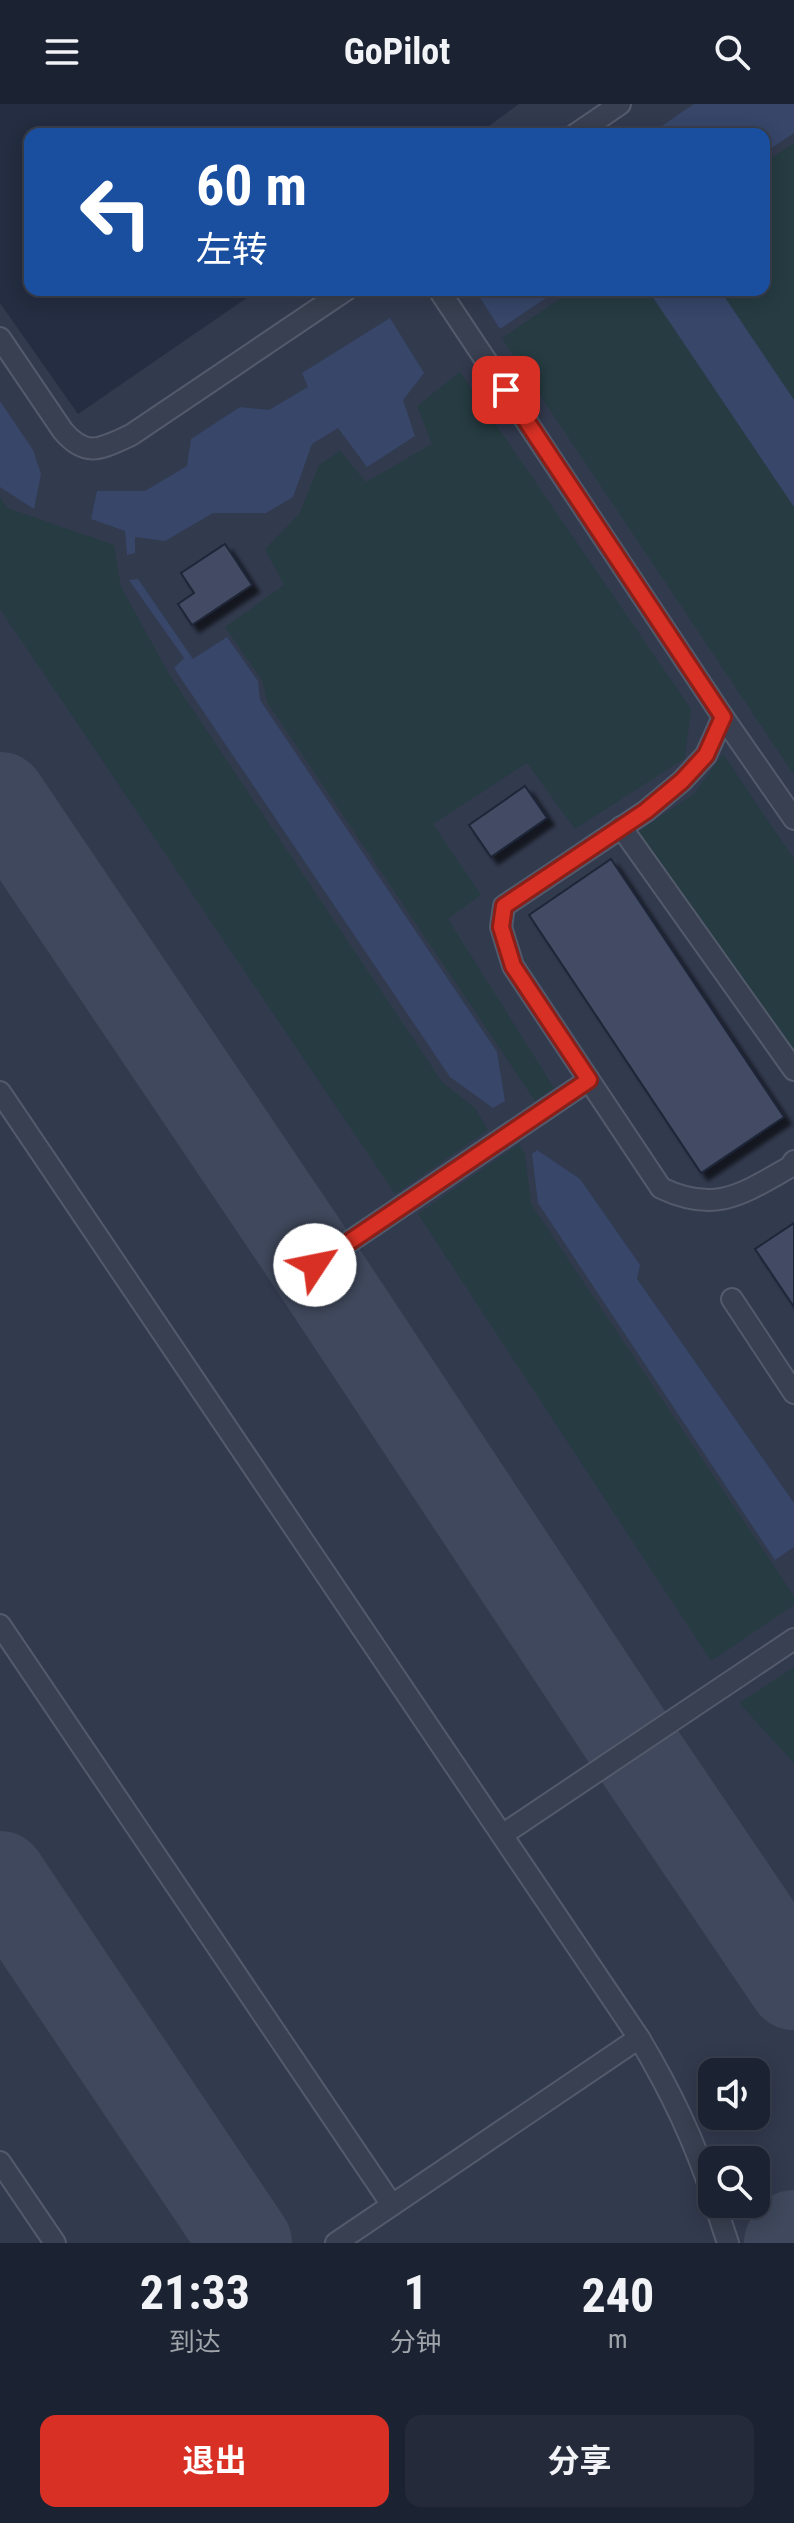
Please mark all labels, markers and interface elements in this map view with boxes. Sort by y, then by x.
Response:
icon: menu [40,30,84,74]
icon: search [710,30,754,74]
text: GoPilot [344,31,450,73]
text: 60 m [196,153,307,219]
icon: left [64,160,168,264]
text: 左转 [196,229,268,271]
pin [472,356,540,424]
icon: arrive [484,368,528,412]
position arrow [273,1223,357,1307]
map controls [698,2058,770,2218]
button: sound [698,2058,770,2130]
button: search [698,2146,770,2218]
text: 21:33 [140,2264,250,2321]
text: 1 [404,2264,428,2321]
text: 240 [581,2267,654,2324]
text: m [608,2324,628,2354]
text: 到达 [169,2327,221,2357]
text: 分钟 [390,2327,442,2357]
button: 退出 [40,2415,389,2507]
button: 分享 [405,2415,754,2507]

